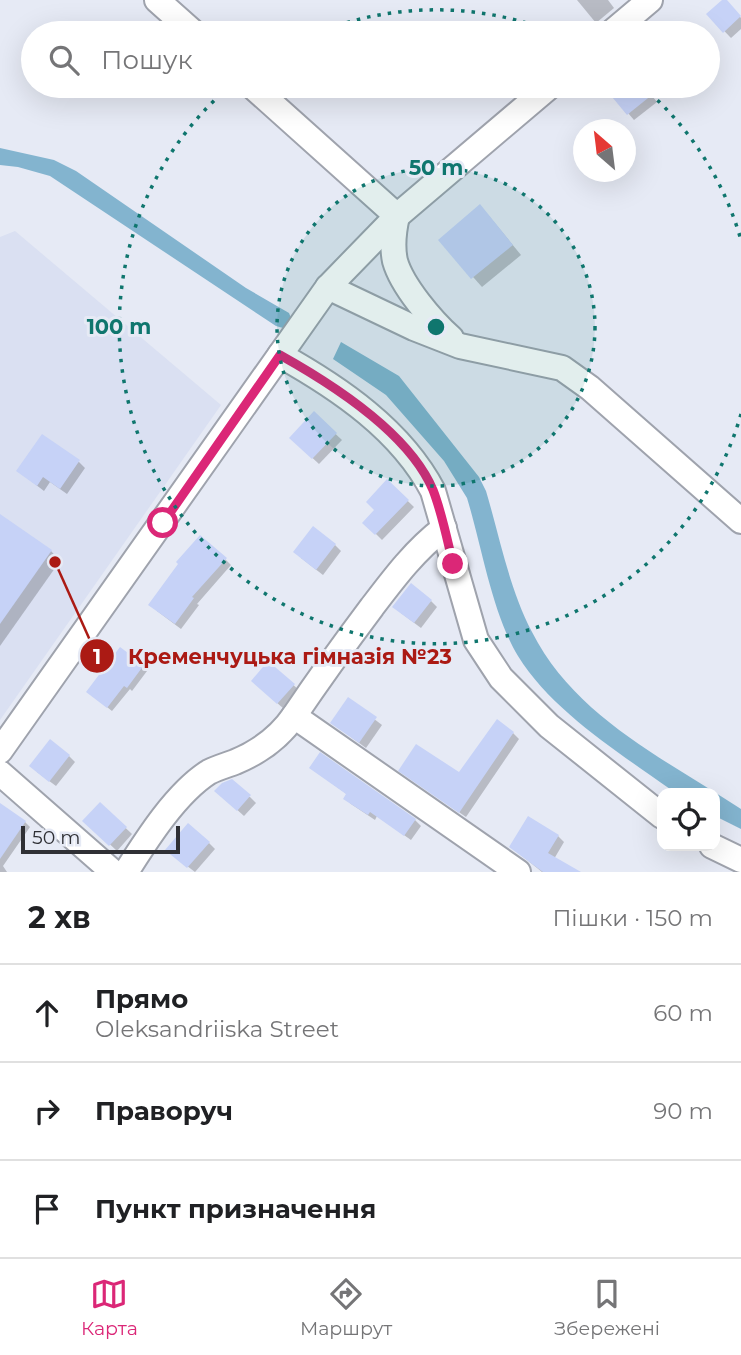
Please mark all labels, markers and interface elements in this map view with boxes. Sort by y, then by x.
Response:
search box [21,21,720,98]
icon: search [45,41,83,79]
text: Пошук [101,44,193,76]
north arrow [573,119,636,182]
text: 50 m [409,155,463,180]
text: 100 m [87,314,151,339]
centre of rings [424,315,448,339]
route start [147,507,178,538]
route end [437,548,468,579]
callout: Кременчуцька гімназія №23 [79,635,466,677]
text: 1 [93,644,101,669]
text: Кременчуцька гімназія №23 [128,644,452,669]
map controls [657,788,720,851]
button: locate [657,788,720,851]
scale bar [21,823,180,855]
text: 50 m [32,826,80,849]
text: 2 хв [28,899,91,936]
text: Пішки · 150 m [552,904,713,932]
text: Прямо [95,983,188,1015]
icon: ahead [28,994,66,1032]
text: 60 m [653,999,713,1027]
text: Oleksandriiska Street [95,1015,339,1043]
icon: right [28,1092,66,1130]
text: Праворуч [95,1095,233,1127]
text: 90 m [653,1097,713,1125]
icon: arrive [28,1190,66,1228]
text: Пункт призначення [95,1193,376,1225]
tab: Карта [81,1275,138,1340]
tab: Маршрут [300,1275,392,1340]
tab: Збережені [554,1275,660,1340]

